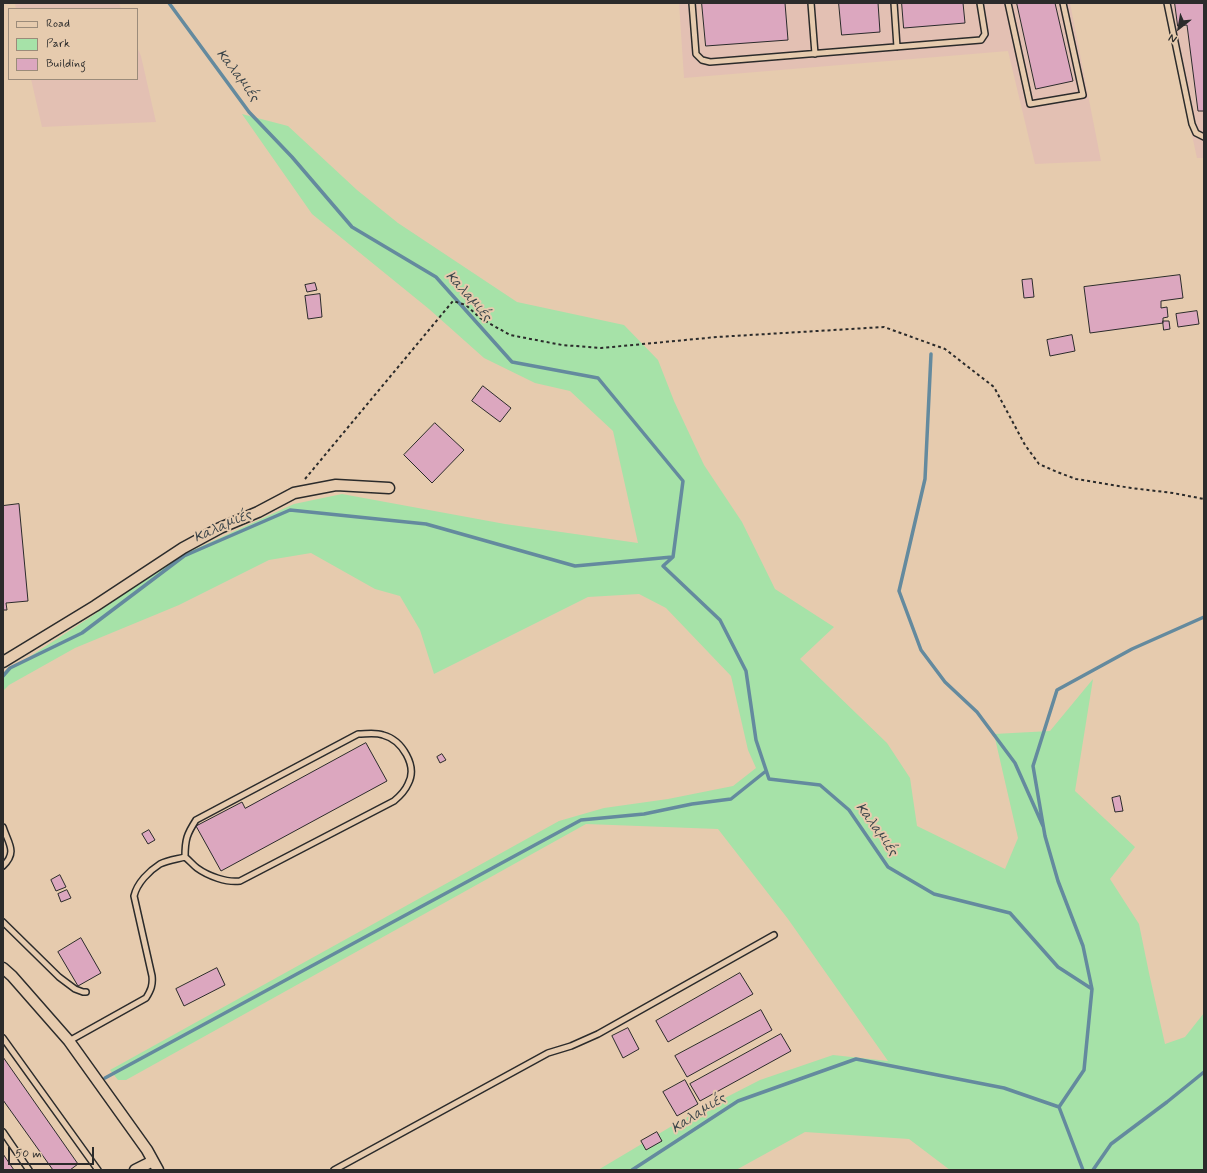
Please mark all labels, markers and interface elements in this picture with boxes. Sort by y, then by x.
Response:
legend [8,8,138,80]
north arrow [1159,8,1199,48]
text: Road [46,16,70,32]
text: N [1166,30,1180,46]
text: Park [46,36,70,52]
water label: Καλαμιές [212,47,262,105]
text: Building [46,56,86,72]
water label: Καλαμιές [441,269,495,325]
water label: Καλαμιές [192,507,254,547]
water label: Καλαμιές [851,800,901,860]
water label: Καλαμιές [669,1090,729,1138]
scale bar [10,1139,96,1165]
text: 50 m [15,1146,42,1162]

